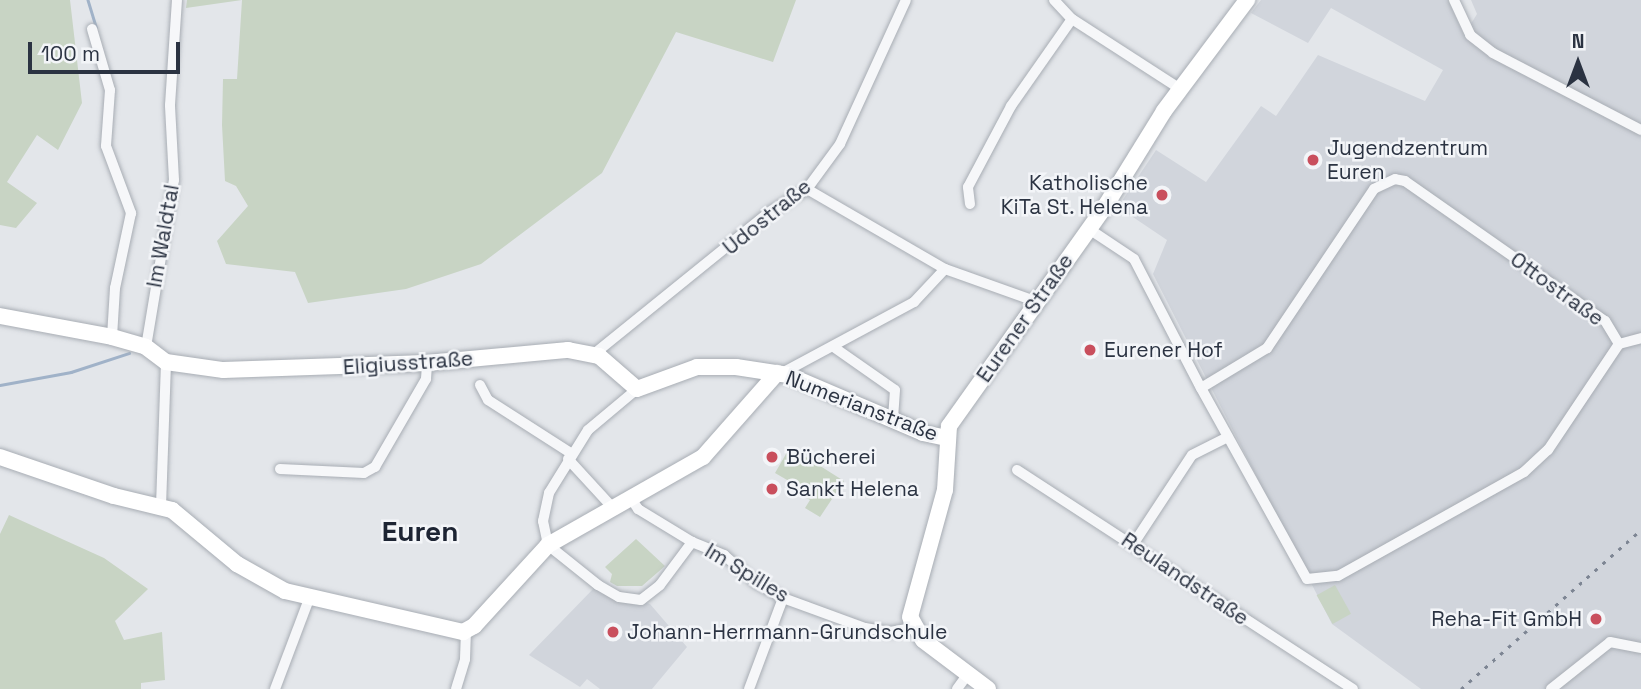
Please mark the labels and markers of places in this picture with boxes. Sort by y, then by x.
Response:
place label: Jugendzentrum Euren [1327,135,1488,185]
marker: Jugendzentrum Euren [1305,152,1321,168]
place label: Katholische KiTa St. Helena [1000,170,1148,220]
marker: Katholische KiTa St. Helena [1154,187,1170,203]
place label: Eurener Hof [1104,337,1223,363]
marker: Eurener Hof [1082,342,1098,358]
place label: Bücherei [786,444,876,470]
marker: Bücherei [764,449,780,465]
place label: Sankt Helena [786,476,919,502]
marker: Sankt Helena [764,481,780,497]
place label: Reha-Fit GmbH [1431,606,1582,632]
marker: Reha-Fit GmbH [1588,611,1604,627]
place label: Johann-Herrmann-Grundschule [627,619,947,645]
marker: Johann-Herrmann-Grundschule [605,624,621,640]

